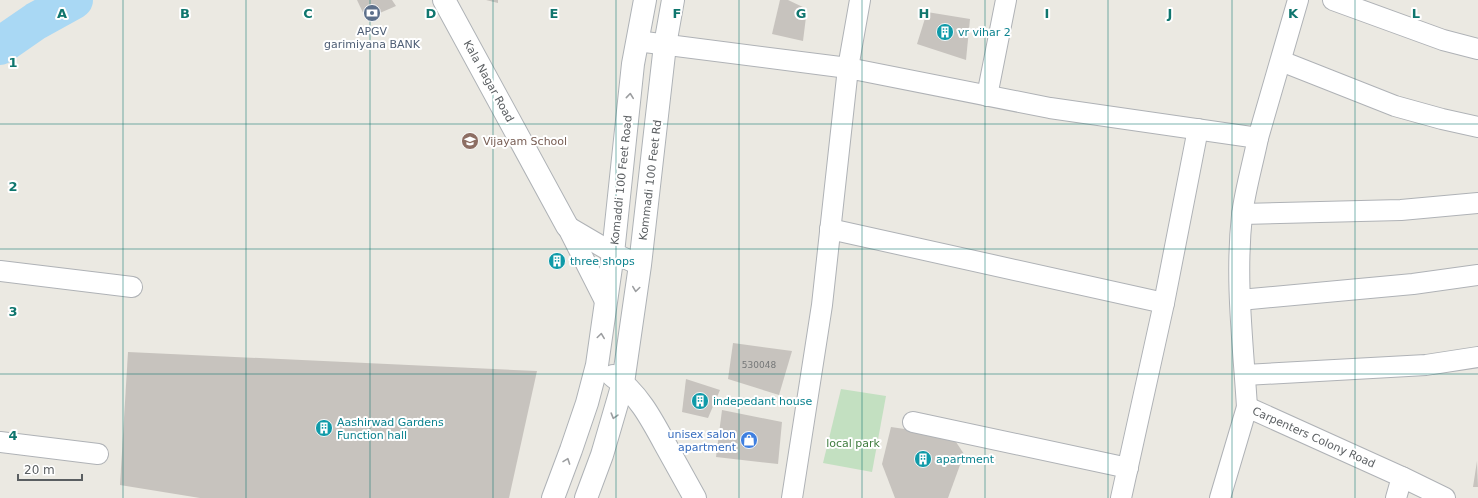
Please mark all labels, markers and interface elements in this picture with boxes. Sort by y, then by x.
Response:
bank icon: APGV garimiyana BANK [362,3,382,23]
text: A [57,6,67,21]
text: B [180,6,190,21]
text: C [303,6,313,21]
text: D [426,6,437,21]
text: E [550,6,558,21]
text: F [673,6,681,21]
text: G [796,6,806,21]
text: H [919,6,929,21]
text: I [1045,6,1049,21]
text: J [1167,6,1172,21]
text: K [1288,6,1299,21]
text: L [1412,6,1420,21]
building icon: vr vihar 2 [935,22,955,42]
place label: APGV garimiyana BANK [324,25,421,51]
place label: vr vihar 2 [958,26,1011,39]
street label: Kala Nagar Road [461,38,516,124]
text: 1 [8,55,18,70]
one-way arrow [625,93,634,99]
street label: Komaddi 100 Feet Road [608,114,635,246]
street label: Kommadi 100 Feet Rd [637,119,664,241]
school or university icon: Vijayam School [460,131,480,151]
place label: Vijayam School [483,135,567,148]
text: 2 [8,179,18,194]
building icon: three shops [547,251,567,271]
place label: three shops [570,255,635,268]
one-way arrow [632,285,641,292]
text: 3 [8,304,18,319]
one-way arrow [596,333,605,339]
house number: 530048 [742,360,776,370]
building icon: indepedant house [690,391,710,411]
place label: indepedant house [713,395,812,408]
street label: Carpenters Colony Road [1250,404,1377,471]
one-way arrow [610,413,619,420]
place label: Aashirwad Gardens Function hall [337,416,444,442]
building icon: Aashirwad Gardens Function hall [314,418,334,438]
text: 4 [8,428,18,443]
place label: unisex salon apartment [667,428,737,454]
shop icon: unisex salon apartment [739,430,759,450]
park label: local park [826,437,880,450]
building icon: apartment [913,449,933,469]
place label: apartment [936,453,995,466]
scale bar [18,456,82,482]
one-way arrow [563,458,571,465]
text: 20 m [24,463,55,477]

